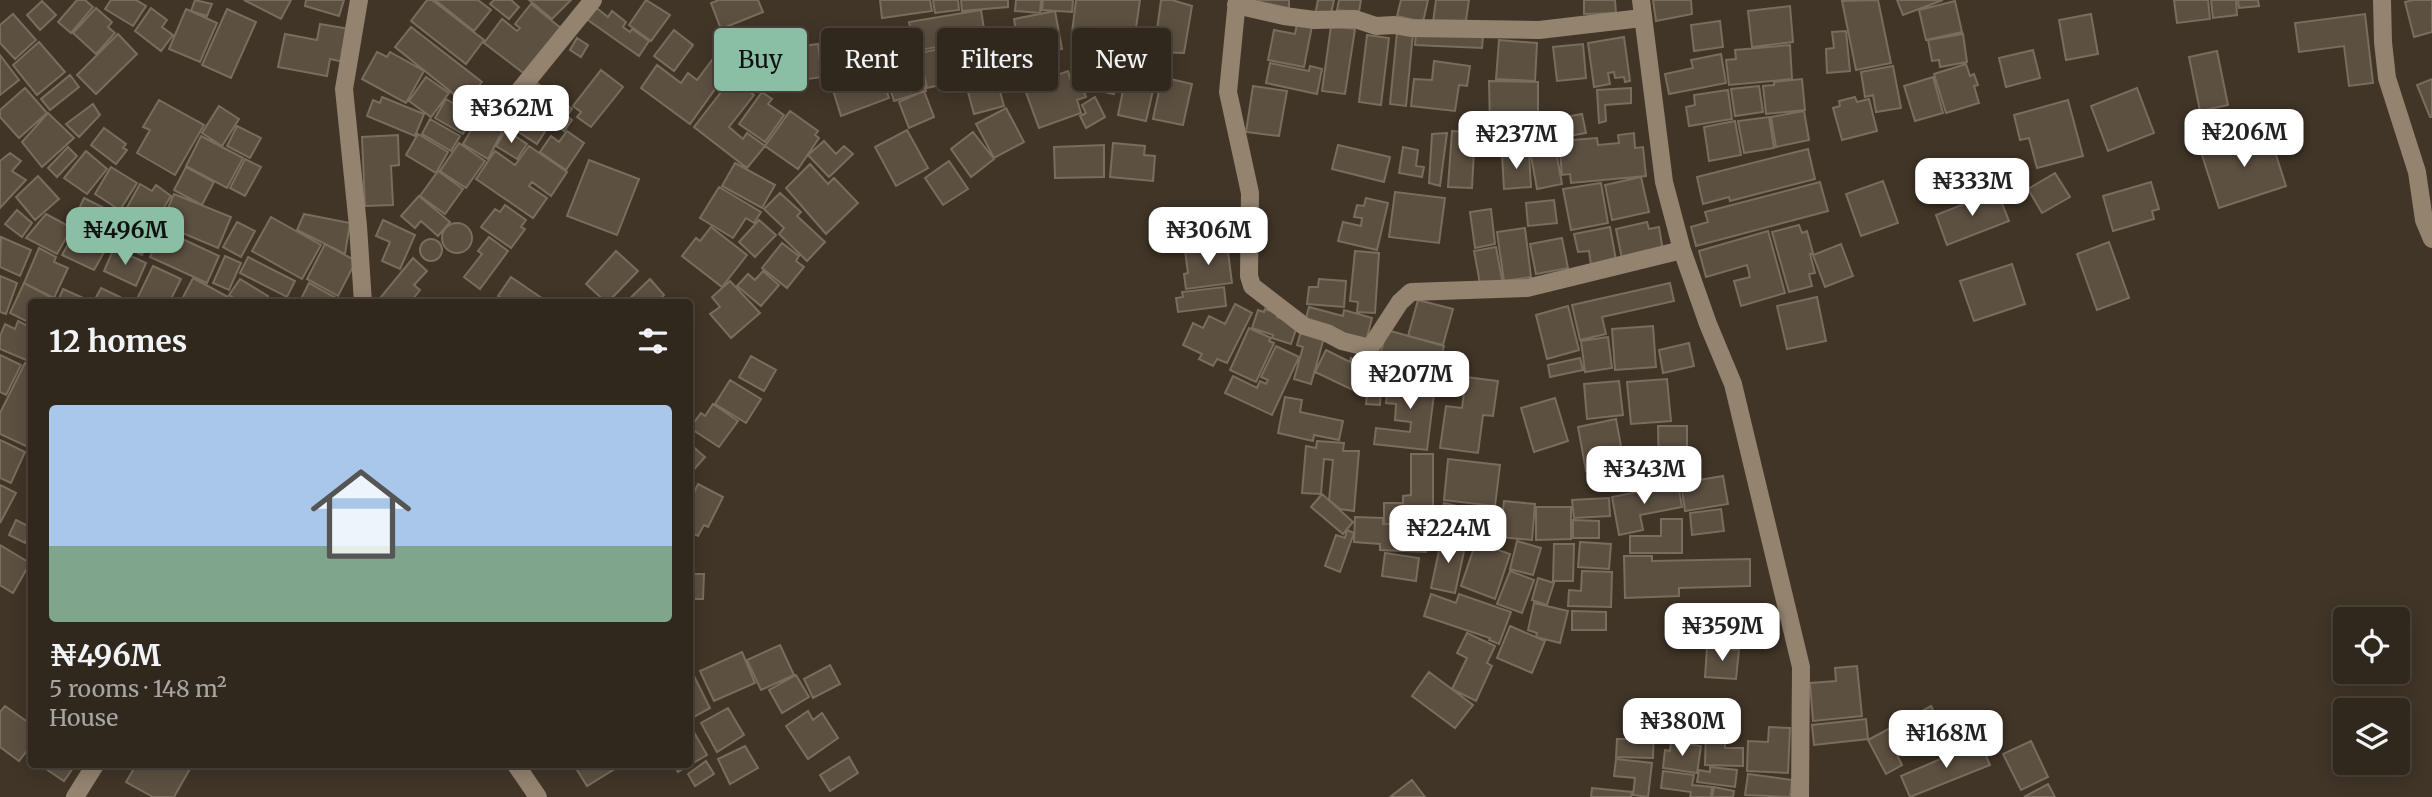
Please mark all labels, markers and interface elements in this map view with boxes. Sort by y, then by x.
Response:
chip: Buy [714,28,807,91]
chip: Rent [821,28,923,91]
chip: Filters [937,28,1058,91]
chip: New [1072,28,1171,91]
pin: ₦362M [462,86,560,145]
text: ₦362M [469,93,553,122]
pin: ₦206M [2195,110,2293,169]
pin: ₦237M [1467,111,1565,171]
text: ₦206M [2201,117,2287,146]
text: ₦237M [1474,119,1558,148]
pin: ₦333M [1923,158,2021,218]
text: ₦333M [1931,166,2013,195]
pin: ₦496M [76,208,174,267]
pin: ₦306M [1159,208,1257,267]
text: ₦496M [82,215,168,244]
text: ₦306M [1165,215,1251,244]
text: 12 homes [49,322,187,360]
icon: filters [634,322,672,360]
pin: ₦207M [1361,352,1459,411]
text: ₦207M [1367,359,1453,388]
pin: ₦343M [1595,447,1693,506]
icon: home [298,451,424,577]
text: ₦343M [1602,454,1686,483]
pin: ₦224M [1399,505,1497,565]
text: ₦224M [1405,513,1491,542]
pin: ₦359M [1673,604,1771,663]
map controls [2333,607,2410,775]
button: locate [2333,607,2410,684]
text: ₦359M [1681,611,1763,640]
text: ₦496M [49,636,161,674]
text: 5 rooms · 148 m² [49,674,227,703]
pin: ₦380M [1633,698,1731,758]
button: layers [2333,698,2410,775]
text: House [49,703,118,732]
text: ₦380M [1639,706,1725,735]
pin: ₦168M [1897,710,1995,770]
text: ₦168M [1905,718,1987,747]

